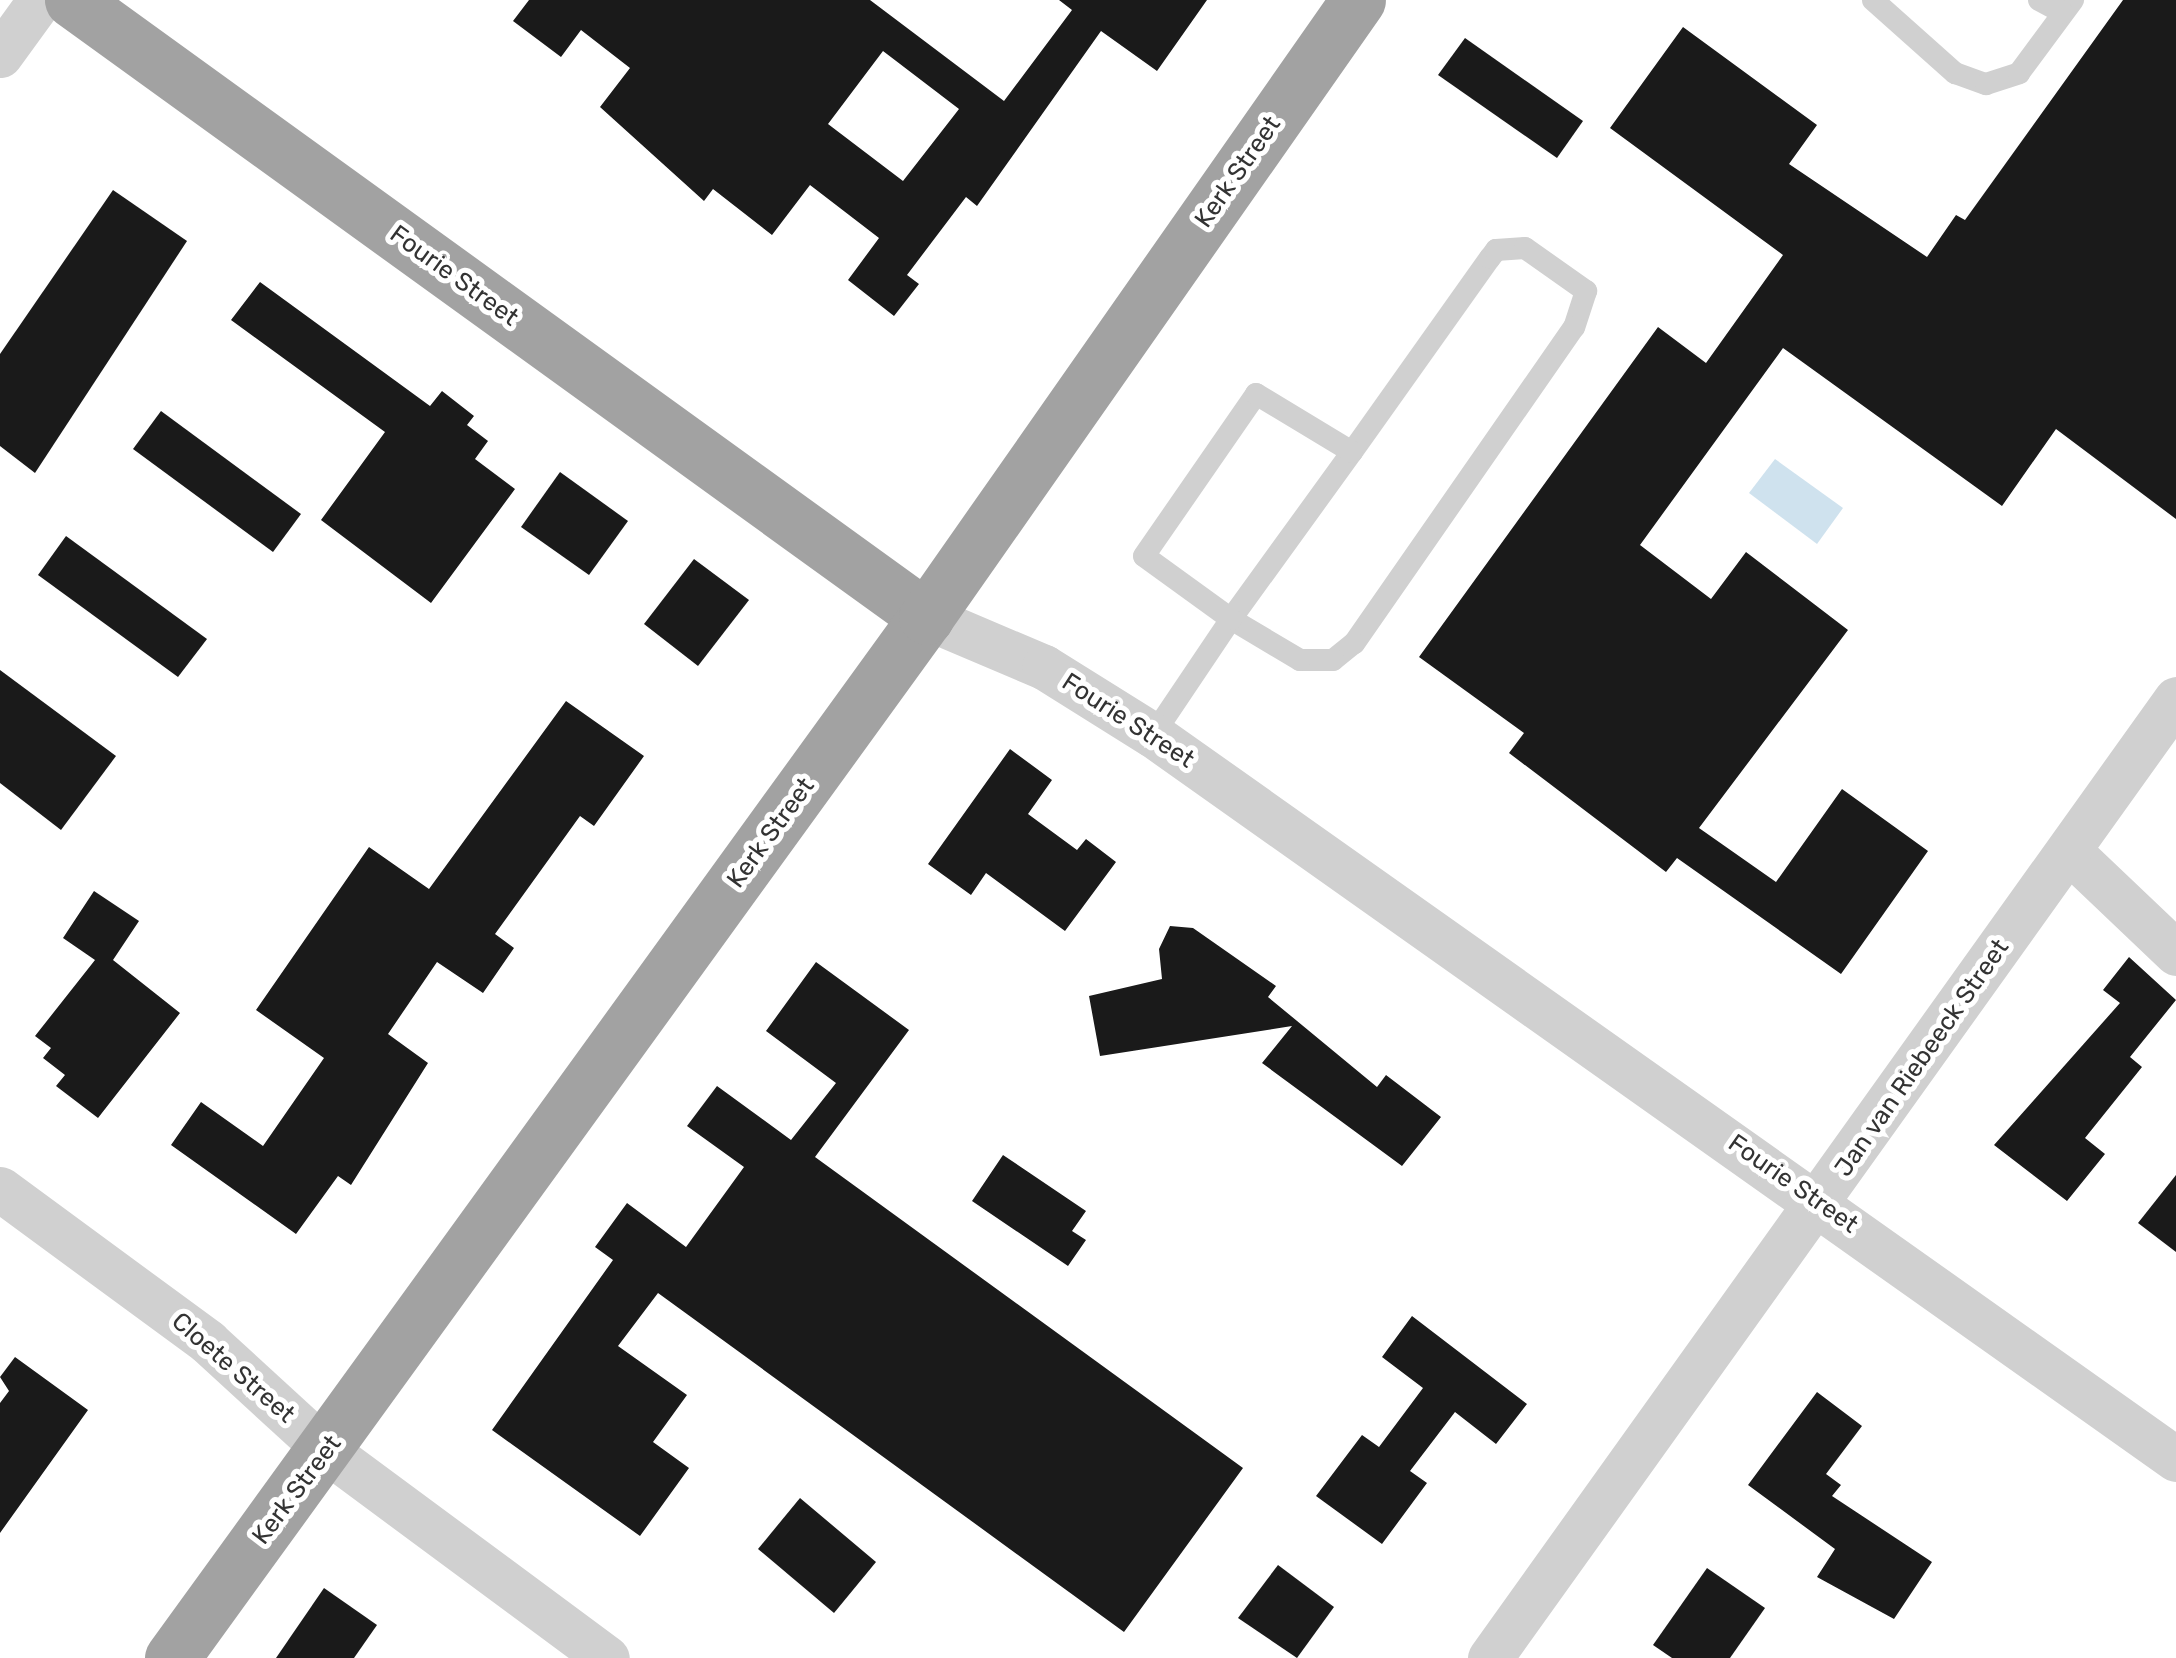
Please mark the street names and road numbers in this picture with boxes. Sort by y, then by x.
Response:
street label: Kerk Street [1189,111,1287,233]
street label: Fourie Street [384,219,524,333]
street label: Fourie Street [1056,667,1200,775]
street label: Kerk Street [721,772,821,894]
street label: Jan van Riebeeck Street [1828,933,2016,1183]
street label: Fourie Street [1722,1128,1864,1240]
street label: Cloete Street [165,1306,301,1430]
street label: Kerk Street [246,1429,348,1551]

